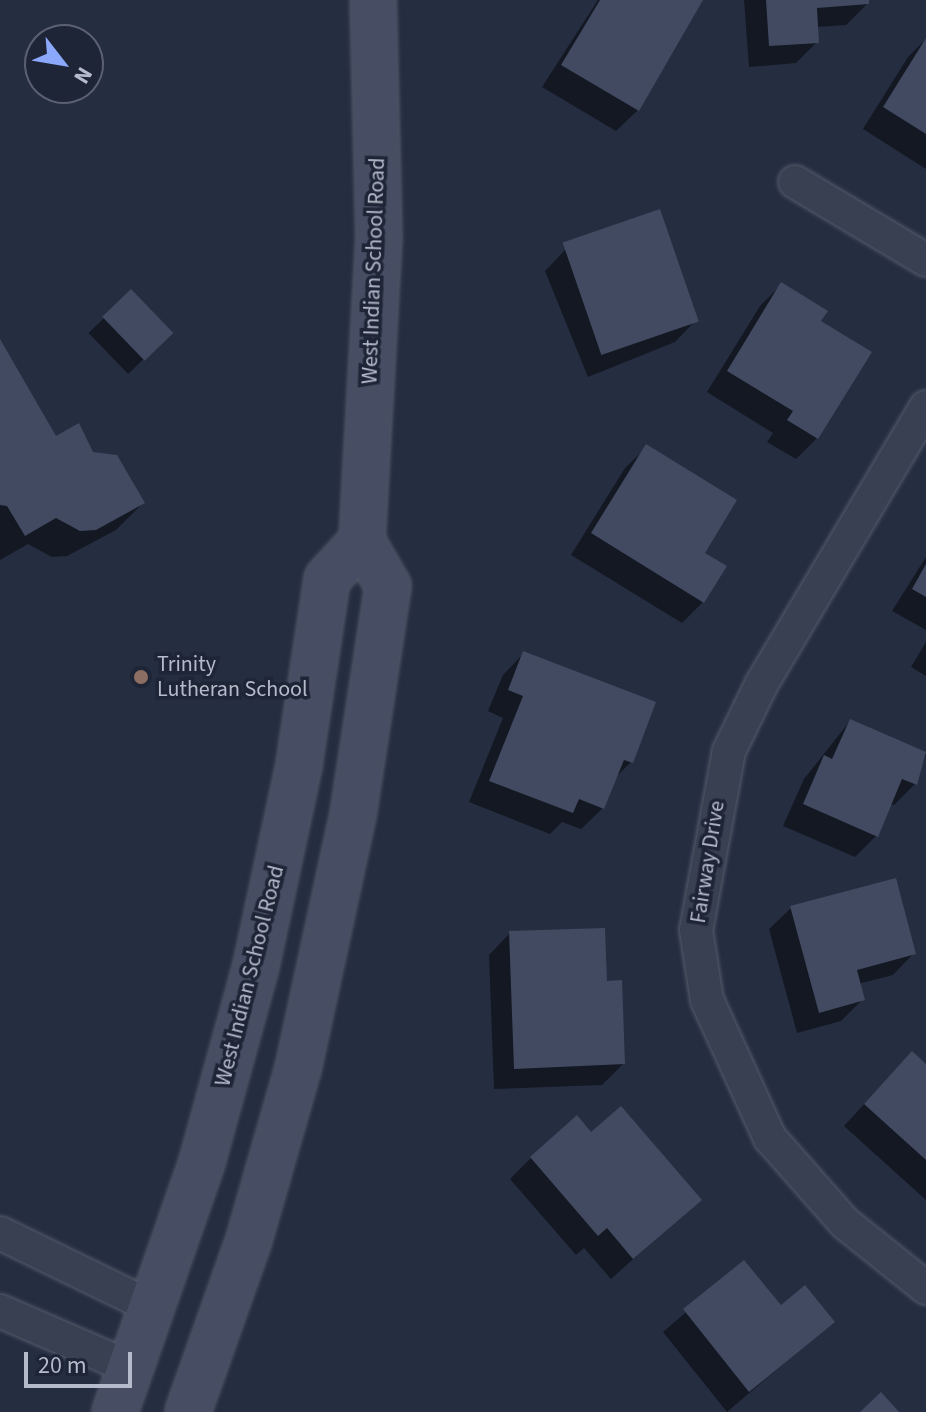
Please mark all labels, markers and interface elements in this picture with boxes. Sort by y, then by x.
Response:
north arrow [24,24,104,104]
text: N [65,61,100,90]
street label: West Indian School Road [357,157,391,385]
place label: Trinity Lutheran School [157,651,308,702]
marker: Trinity Lutheran School [132,668,150,686]
street label: Fairway Drive [685,799,731,925]
street label: West Indian School Road [210,863,290,1089]
scale bar [28,1336,136,1386]
text: 20 m [38,1348,87,1383]

